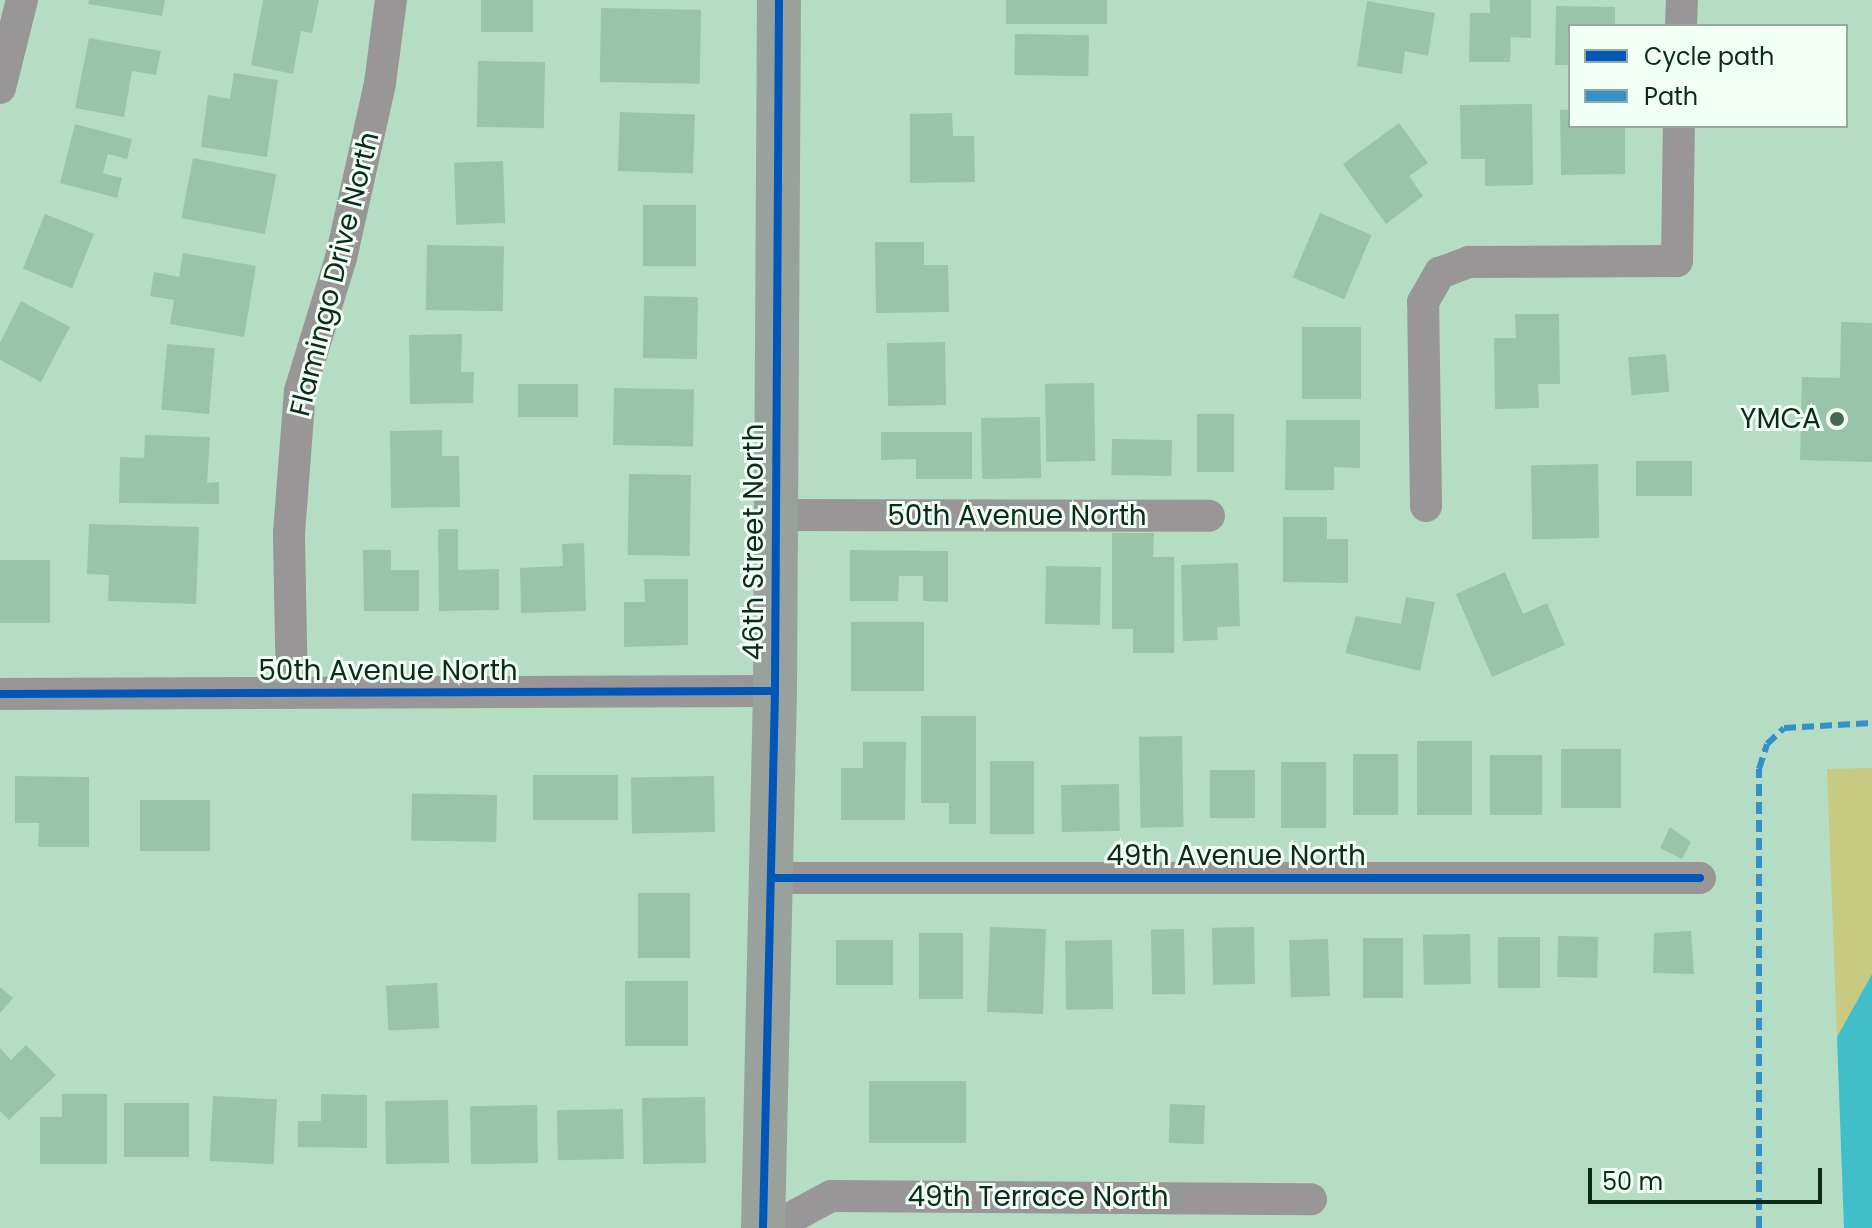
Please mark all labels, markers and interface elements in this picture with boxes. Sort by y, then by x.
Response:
legend [1568,24,1848,128]
text: Cycle path [1644,40,1774,73]
text: Path [1644,80,1698,113]
street label: Flamingo Drive North [283,128,387,420]
place label: YMCA [1740,402,1821,436]
marker: YMCA [1828,410,1846,428]
street label: 46th Street North [737,424,771,660]
street label: 50th Avenue North [887,499,1147,533]
street label: 50th Avenue North [258,654,518,688]
street label: 49th Avenue North [1106,839,1366,873]
scale bar [1592,1152,1826,1202]
text: 50 m [1602,1165,1663,1198]
street label: 49th Terrace North [907,1180,1169,1214]

